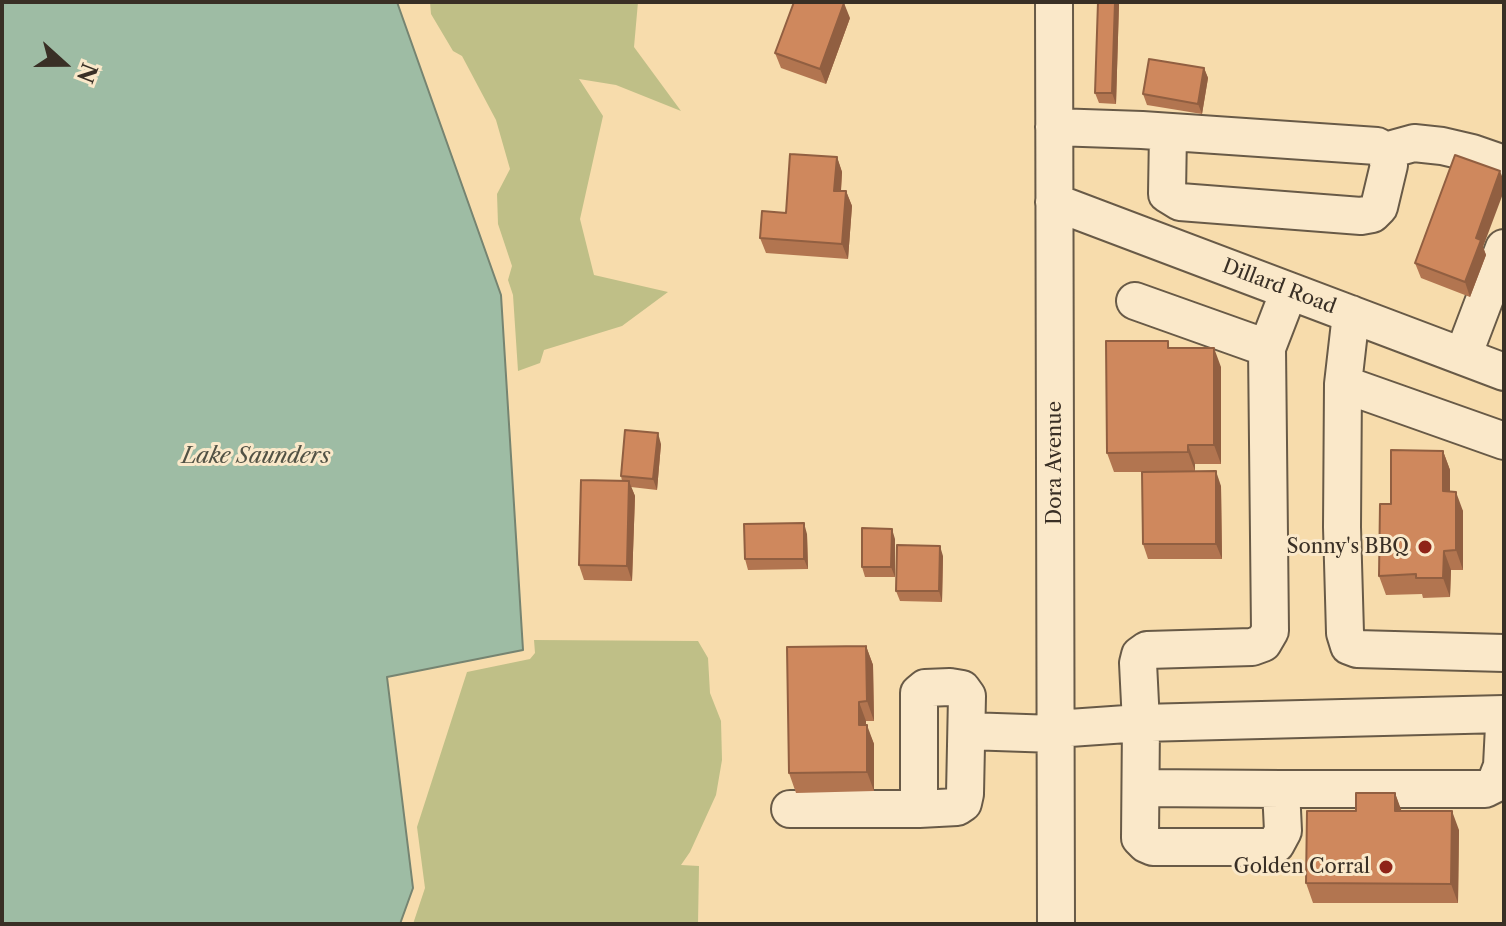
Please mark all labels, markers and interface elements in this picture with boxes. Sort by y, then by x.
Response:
north arrow [24,24,104,104]
text: N [71,59,103,87]
street label: Dillard Road [1219,254,1339,320]
street label: Dora Avenue [1043,401,1067,525]
water label: Lake Saunders [182,444,330,470]
place label: Sonny's BBQ [1286,535,1409,559]
marker: Sonny's BBQ [1416,538,1434,556]
place label: Golden Corral [1234,855,1370,879]
marker: Golden Corral [1377,858,1395,876]

